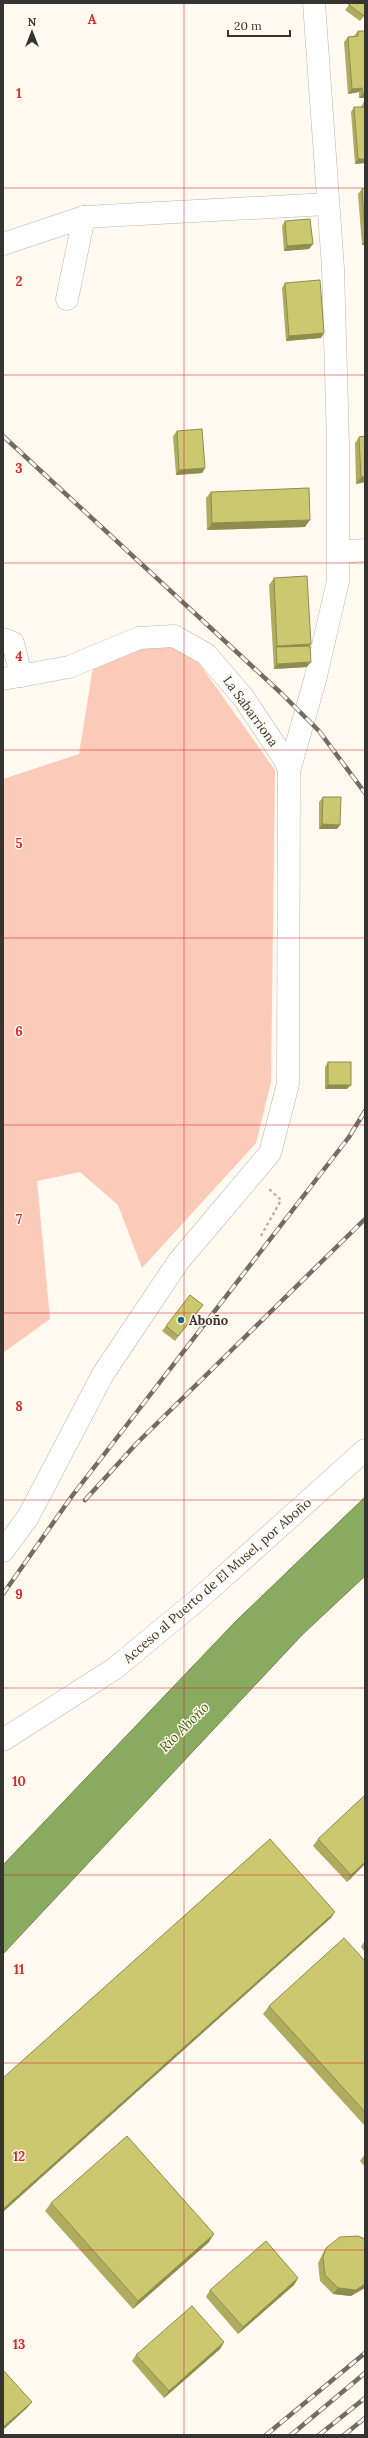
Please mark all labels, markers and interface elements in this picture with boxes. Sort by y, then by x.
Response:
text: A [88,11,97,28]
north arrow [12,12,52,52]
scale bar [228,12,290,38]
text: N [28,15,37,29]
text: 20 m [234,18,262,33]
text: 1 [16,85,22,102]
text: 2 [16,273,23,290]
text: 3 [15,460,23,477]
text: 4 [15,648,23,665]
street label: La Sabarriona [219,673,282,750]
text: 5 [15,835,23,852]
text: 6 [15,1023,23,1040]
text: 7 [16,1211,22,1228]
place label: Aboño [189,1312,228,1329]
marker: Aboño [176,1315,186,1325]
text: 8 [15,1398,23,1415]
street label: Acceso al Puerto de El Musel, por Aboño [119,1494,315,1667]
text: 9 [15,1586,23,1603]
water label: Rio Aboño [155,1698,213,1756]
text: 10 [12,1773,26,1790]
text: 11 [14,1961,24,1978]
text: 12 [13,2148,25,2165]
text: 13 [13,2336,25,2353]

